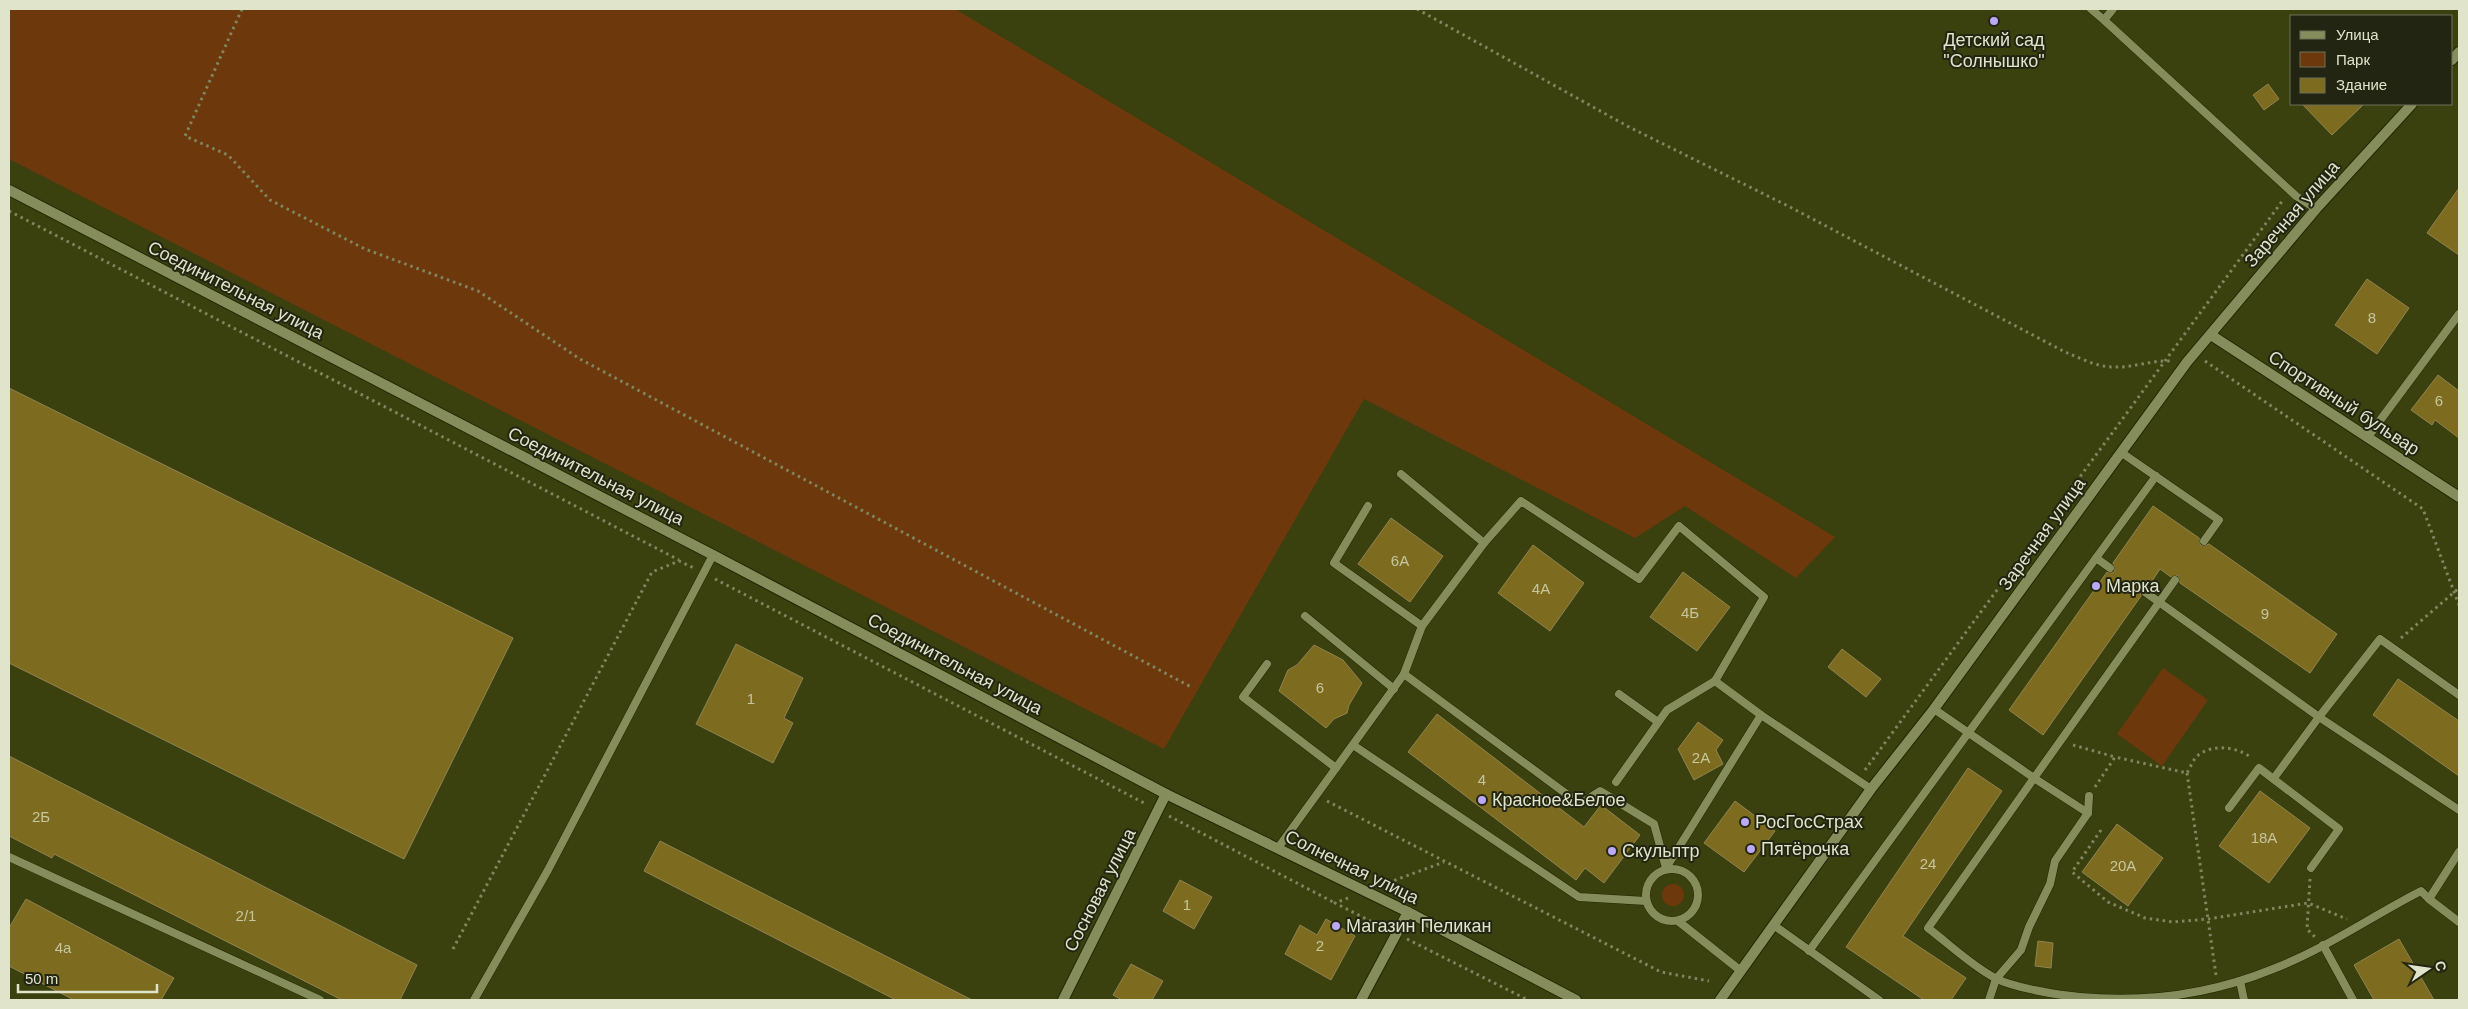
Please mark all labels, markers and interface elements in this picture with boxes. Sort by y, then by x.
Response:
marker: Детский сад "Солнышко" [1988,15,2000,27]
legend [2290,15,2453,105]
text: Улица [2336,26,2379,43]
place label: Детский сад "Солнышко" [1943,30,2045,71]
text: Парк [2336,51,2370,68]
text: Здание [2336,76,2387,93]
street label: Заречная улица [2241,156,2344,271]
street label: Соединительная улица [145,237,328,344]
house number: 8 [2368,309,2376,326]
street label: Спортивный бульвар [2265,347,2423,459]
house number: 6 [2435,392,2443,409]
street label: Соединительная улица [505,423,688,530]
street label: Заречная улица [1995,473,2090,594]
house number: 6A [1391,552,1409,569]
place label: Марка [2106,576,2160,596]
house number: 4А [1532,580,1550,597]
marker: Марка [2090,580,2102,592]
house number: 4Б [1681,604,1699,621]
house number: 9 [2261,605,2269,622]
street label: Соединительная улица [864,609,1047,719]
house number: 6 [1316,679,1324,696]
house number: 1 [747,690,755,707]
house number: 2А [1692,749,1710,766]
house number: 4 [1478,771,1486,788]
place label: Красное&Белое [1492,790,1625,810]
marker: Красное&Белое [1476,794,1488,806]
house number: 2Б [32,808,50,825]
place label: РосГосСтрах [1755,812,1863,832]
marker: РосГосСтрах [1739,816,1751,828]
street label: Сосновая улица [1060,824,1140,955]
street label: Солнечная улица [1282,826,1423,908]
house number: 18А [2251,829,2277,846]
place label: Пятёрочка [1761,839,1850,859]
place label: Скульптр [1622,841,1700,861]
marker: Пятёрочка [1745,843,1757,855]
marker: Скульптр [1606,845,1618,857]
house number: 24 [1920,855,1936,872]
house number: 20А [2110,857,2136,874]
house number: 1 [1183,896,1191,913]
house number: 2/1 [236,907,256,924]
place label: Магазин Пеликан [1346,916,1492,936]
marker: Магазин Пеликан [1330,920,1342,932]
house number: 2 [1316,937,1324,954]
house number: 4а [55,939,72,956]
north arrow [2403,944,2453,994]
text: С [2432,959,2450,973]
scale bar [18,962,156,994]
text: 50 m [25,970,58,987]

